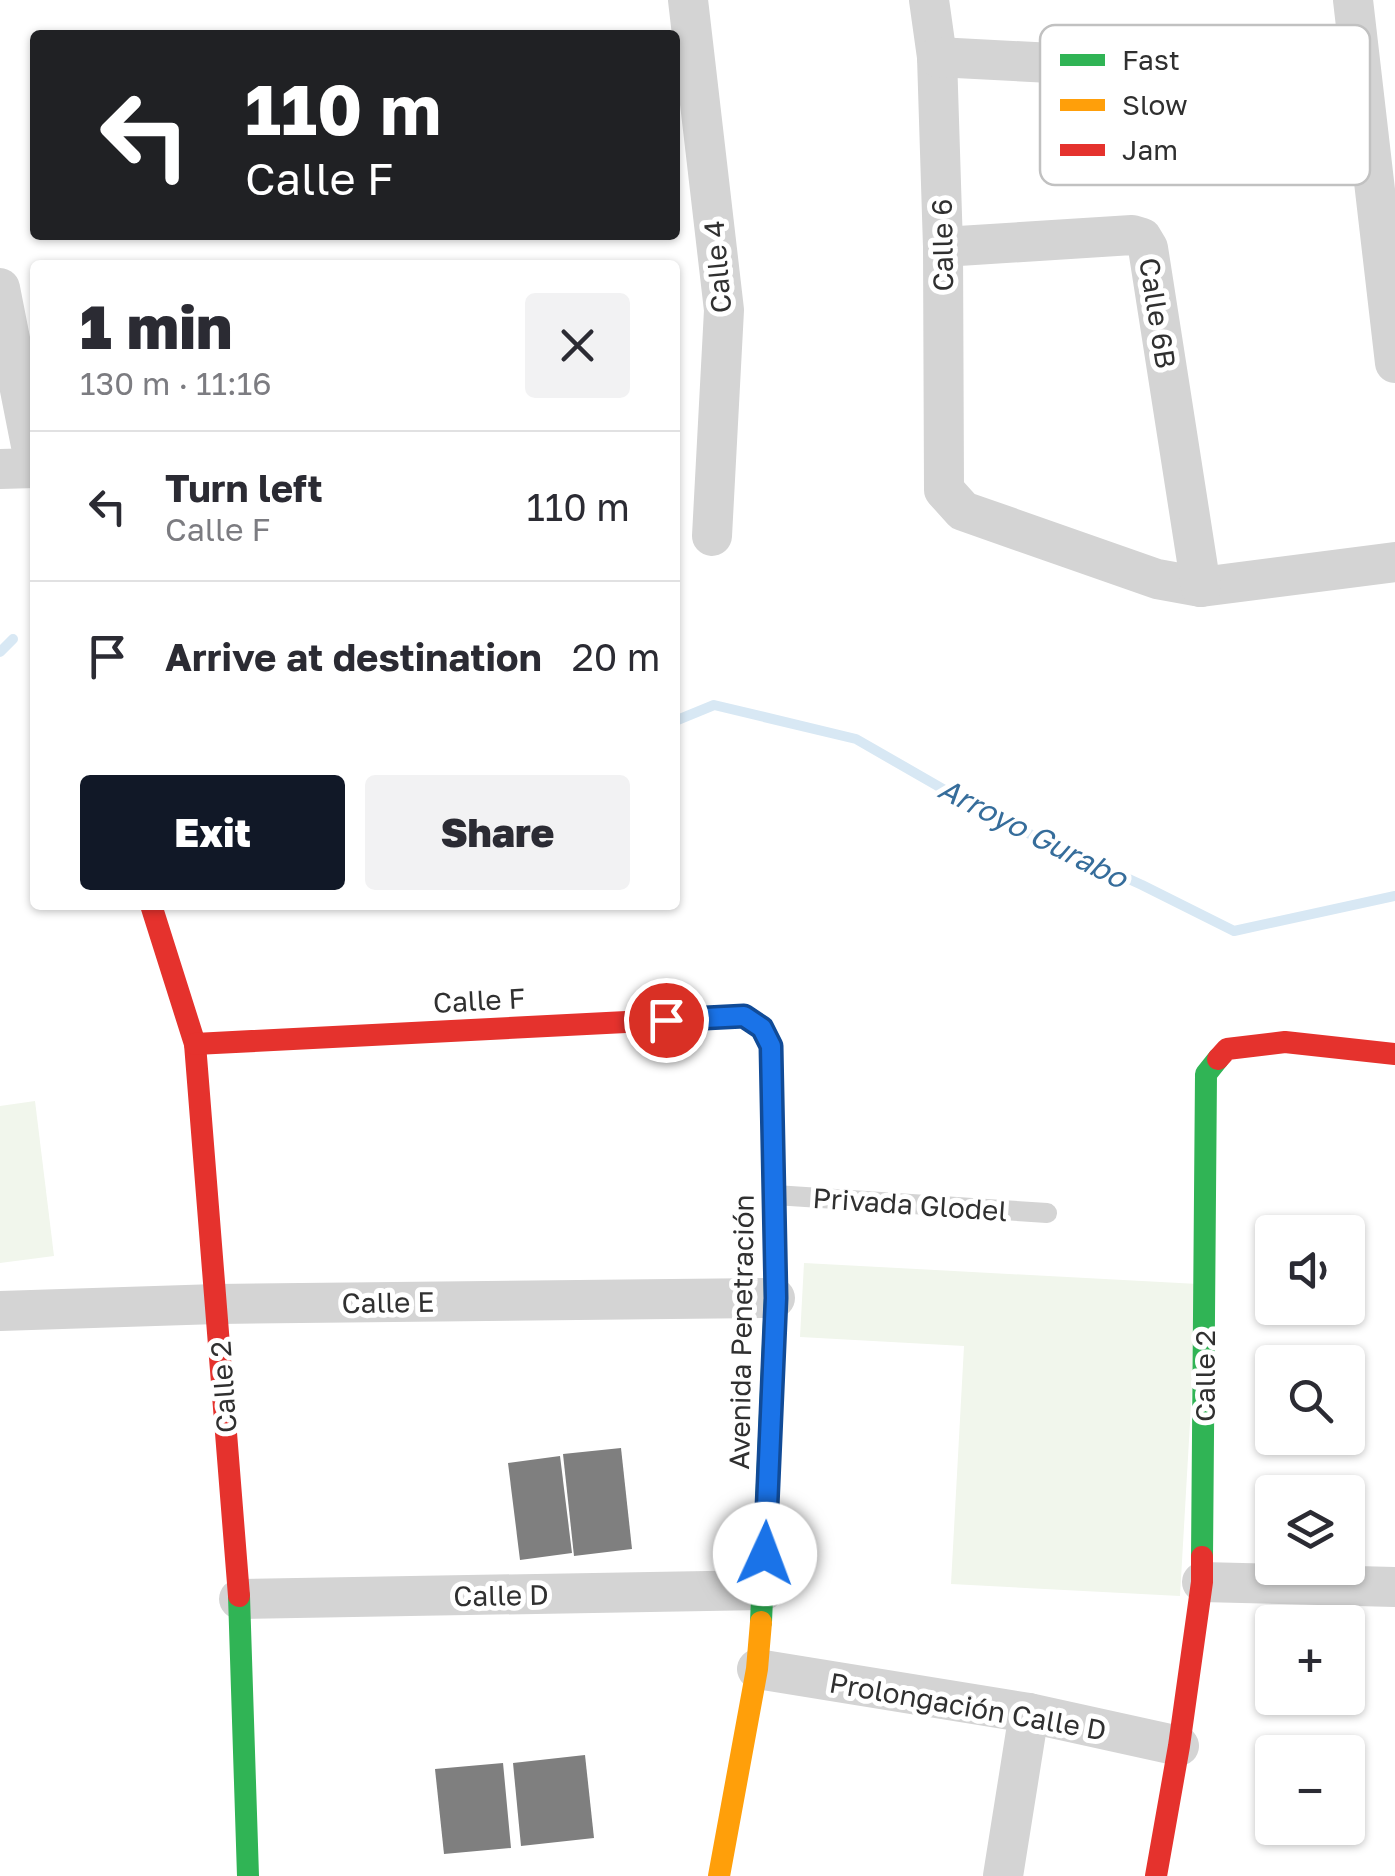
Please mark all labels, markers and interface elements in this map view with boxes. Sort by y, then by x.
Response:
legend [1040,25,1370,185]
text: Fast [1122,43,1180,76]
text: 110 m [245,66,441,150]
icon: left [80,70,210,200]
text: Slow [1122,88,1188,121]
text: Jam [1122,133,1178,166]
text: Calle F [245,151,394,205]
street label: Calle 6 [925,198,959,292]
street label: Calle 4 [697,219,737,315]
street label: Calle 6B [1133,255,1183,371]
text: 1 min [80,290,232,362]
button: close [525,293,630,398]
text: 130 m · 11:16 [80,364,272,402]
text: Turn left [165,465,323,510]
icon: left [80,479,135,534]
text: 110 m [526,484,630,529]
text: Calle F [165,510,271,548]
icon: arrive [80,629,135,684]
text: Arrive at destination [165,634,542,679]
text: 20 m [572,634,660,679]
water label: Arroyo Gurabo [933,770,1135,897]
button: Exit [80,775,345,890]
button: Share [365,775,630,890]
pin [624,978,709,1063]
street label: Calle F [432,981,526,1019]
icon: arrive [639,993,694,1048]
street label: Privada Glodel [812,1181,1008,1227]
street label: Avenida Penetración [722,1194,760,1470]
map controls [1255,1215,1365,1845]
button: sound [1255,1215,1365,1325]
street label: Calle E [341,1285,435,1319]
street label: Calle 2 [1188,1330,1221,1422]
street label: Calle 2 [203,1340,243,1434]
button: search [1255,1345,1365,1455]
button: layers [1255,1475,1365,1585]
position arrow [713,1502,817,1606]
street label: Calle D [453,1578,549,1612]
button: + [1255,1605,1365,1715]
street label: Prolongación Calle D [827,1665,1109,1747]
button: − [1255,1735,1365,1845]

